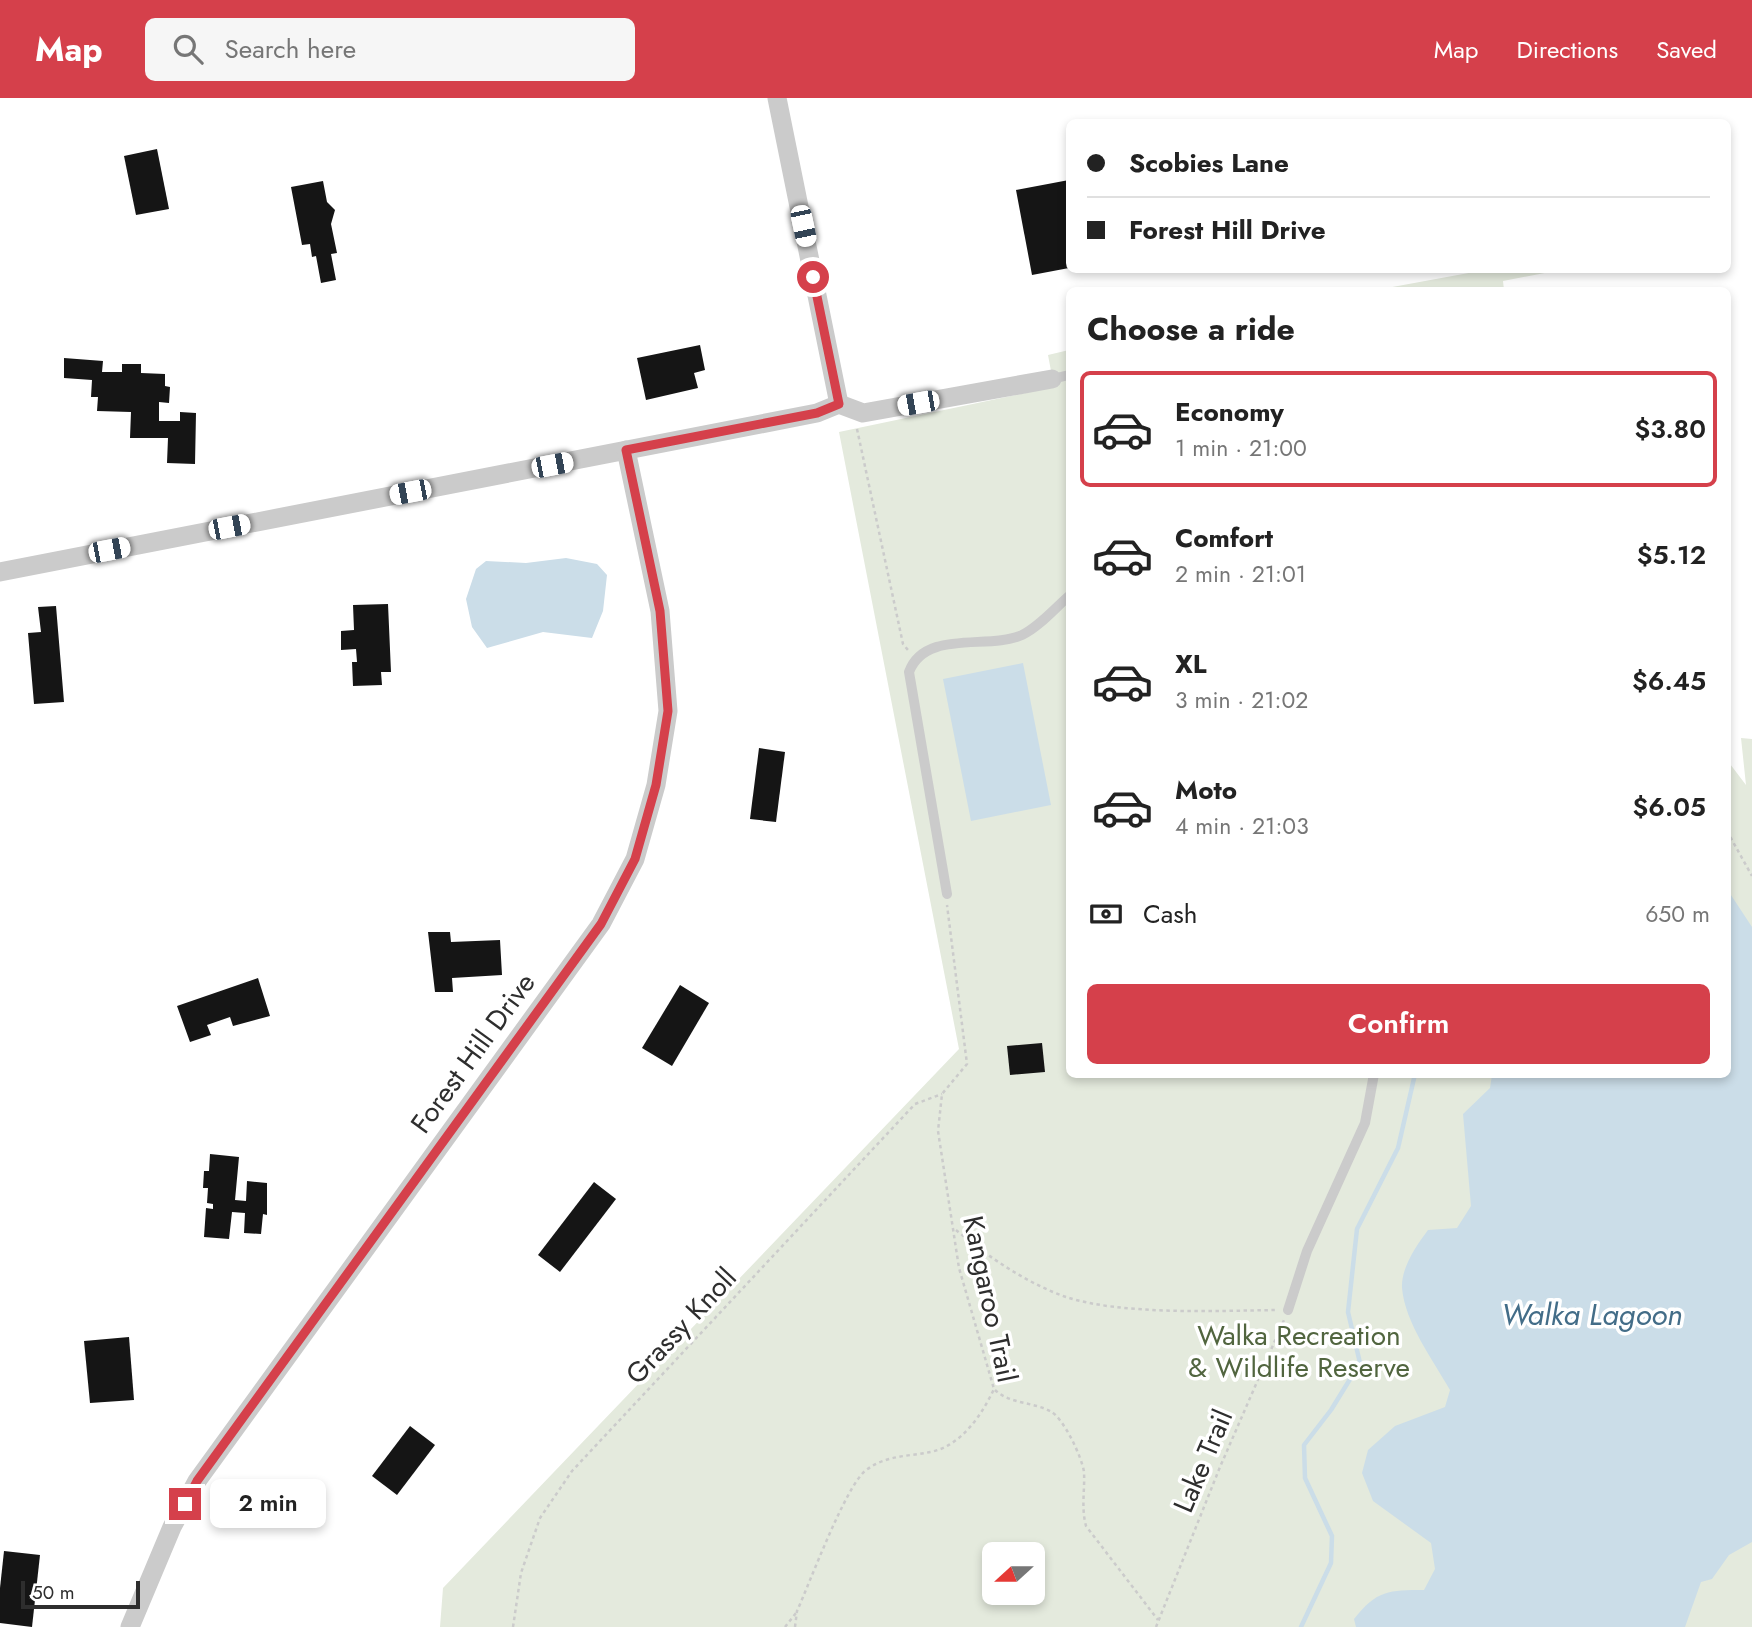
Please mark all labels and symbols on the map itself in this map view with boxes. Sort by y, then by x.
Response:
car [789,203,818,249]
route start [797,261,829,293]
car [896,389,941,417]
car [530,451,575,479]
car [388,478,433,506]
car [207,513,252,541]
car [87,536,132,564]
street label: Forest Hill Drive [401,964,545,1142]
street label: Kangaroo Trail [952,1212,1028,1386]
street label: Grassy Knoll [616,1258,746,1394]
water label: Walka Lagoon [1502,1293,1682,1336]
park label: Walka Recreation & Wildlife Reserve [1188,1315,1410,1388]
street label: Lake Trail [1163,1403,1243,1519]
callout: 2 min [210,1480,325,1528]
route end [169,1488,201,1520]
north arrow [982,1542,1045,1605]
scale bar [21,1578,140,1610]

